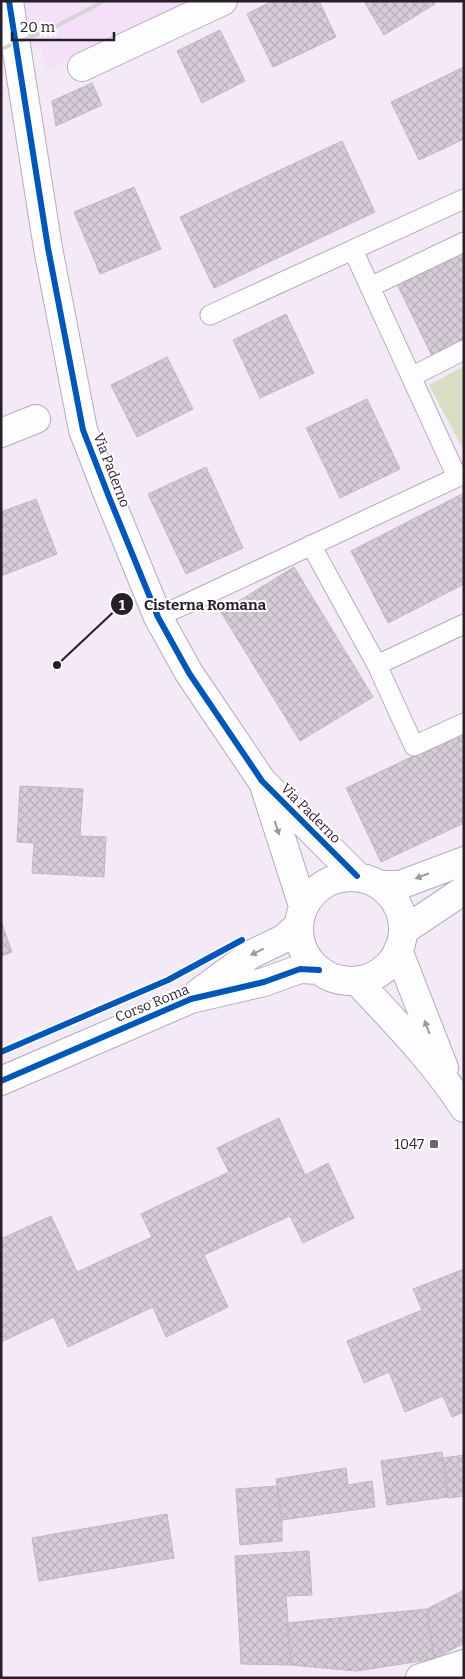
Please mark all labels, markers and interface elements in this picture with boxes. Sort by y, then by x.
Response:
scale bar [12,10,115,42]
text: 20 m [20,18,56,36]
street label: Via Paderno [90,431,133,510]
callout: Cisterna Romana [109,589,277,619]
text: 1 [119,596,126,614]
text: Cisterna Romana [144,596,267,614]
street label: Via Paderno [277,780,344,847]
one-way arrow [274,821,282,836]
one-way arrow [414,872,429,880]
one-way arrow [250,948,264,956]
street label: Corso Roma [113,981,192,1026]
one-way arrow [423,1020,431,1034]
place label: 1047 [394,1136,424,1153]
marker: 1047 [428,1138,440,1150]

